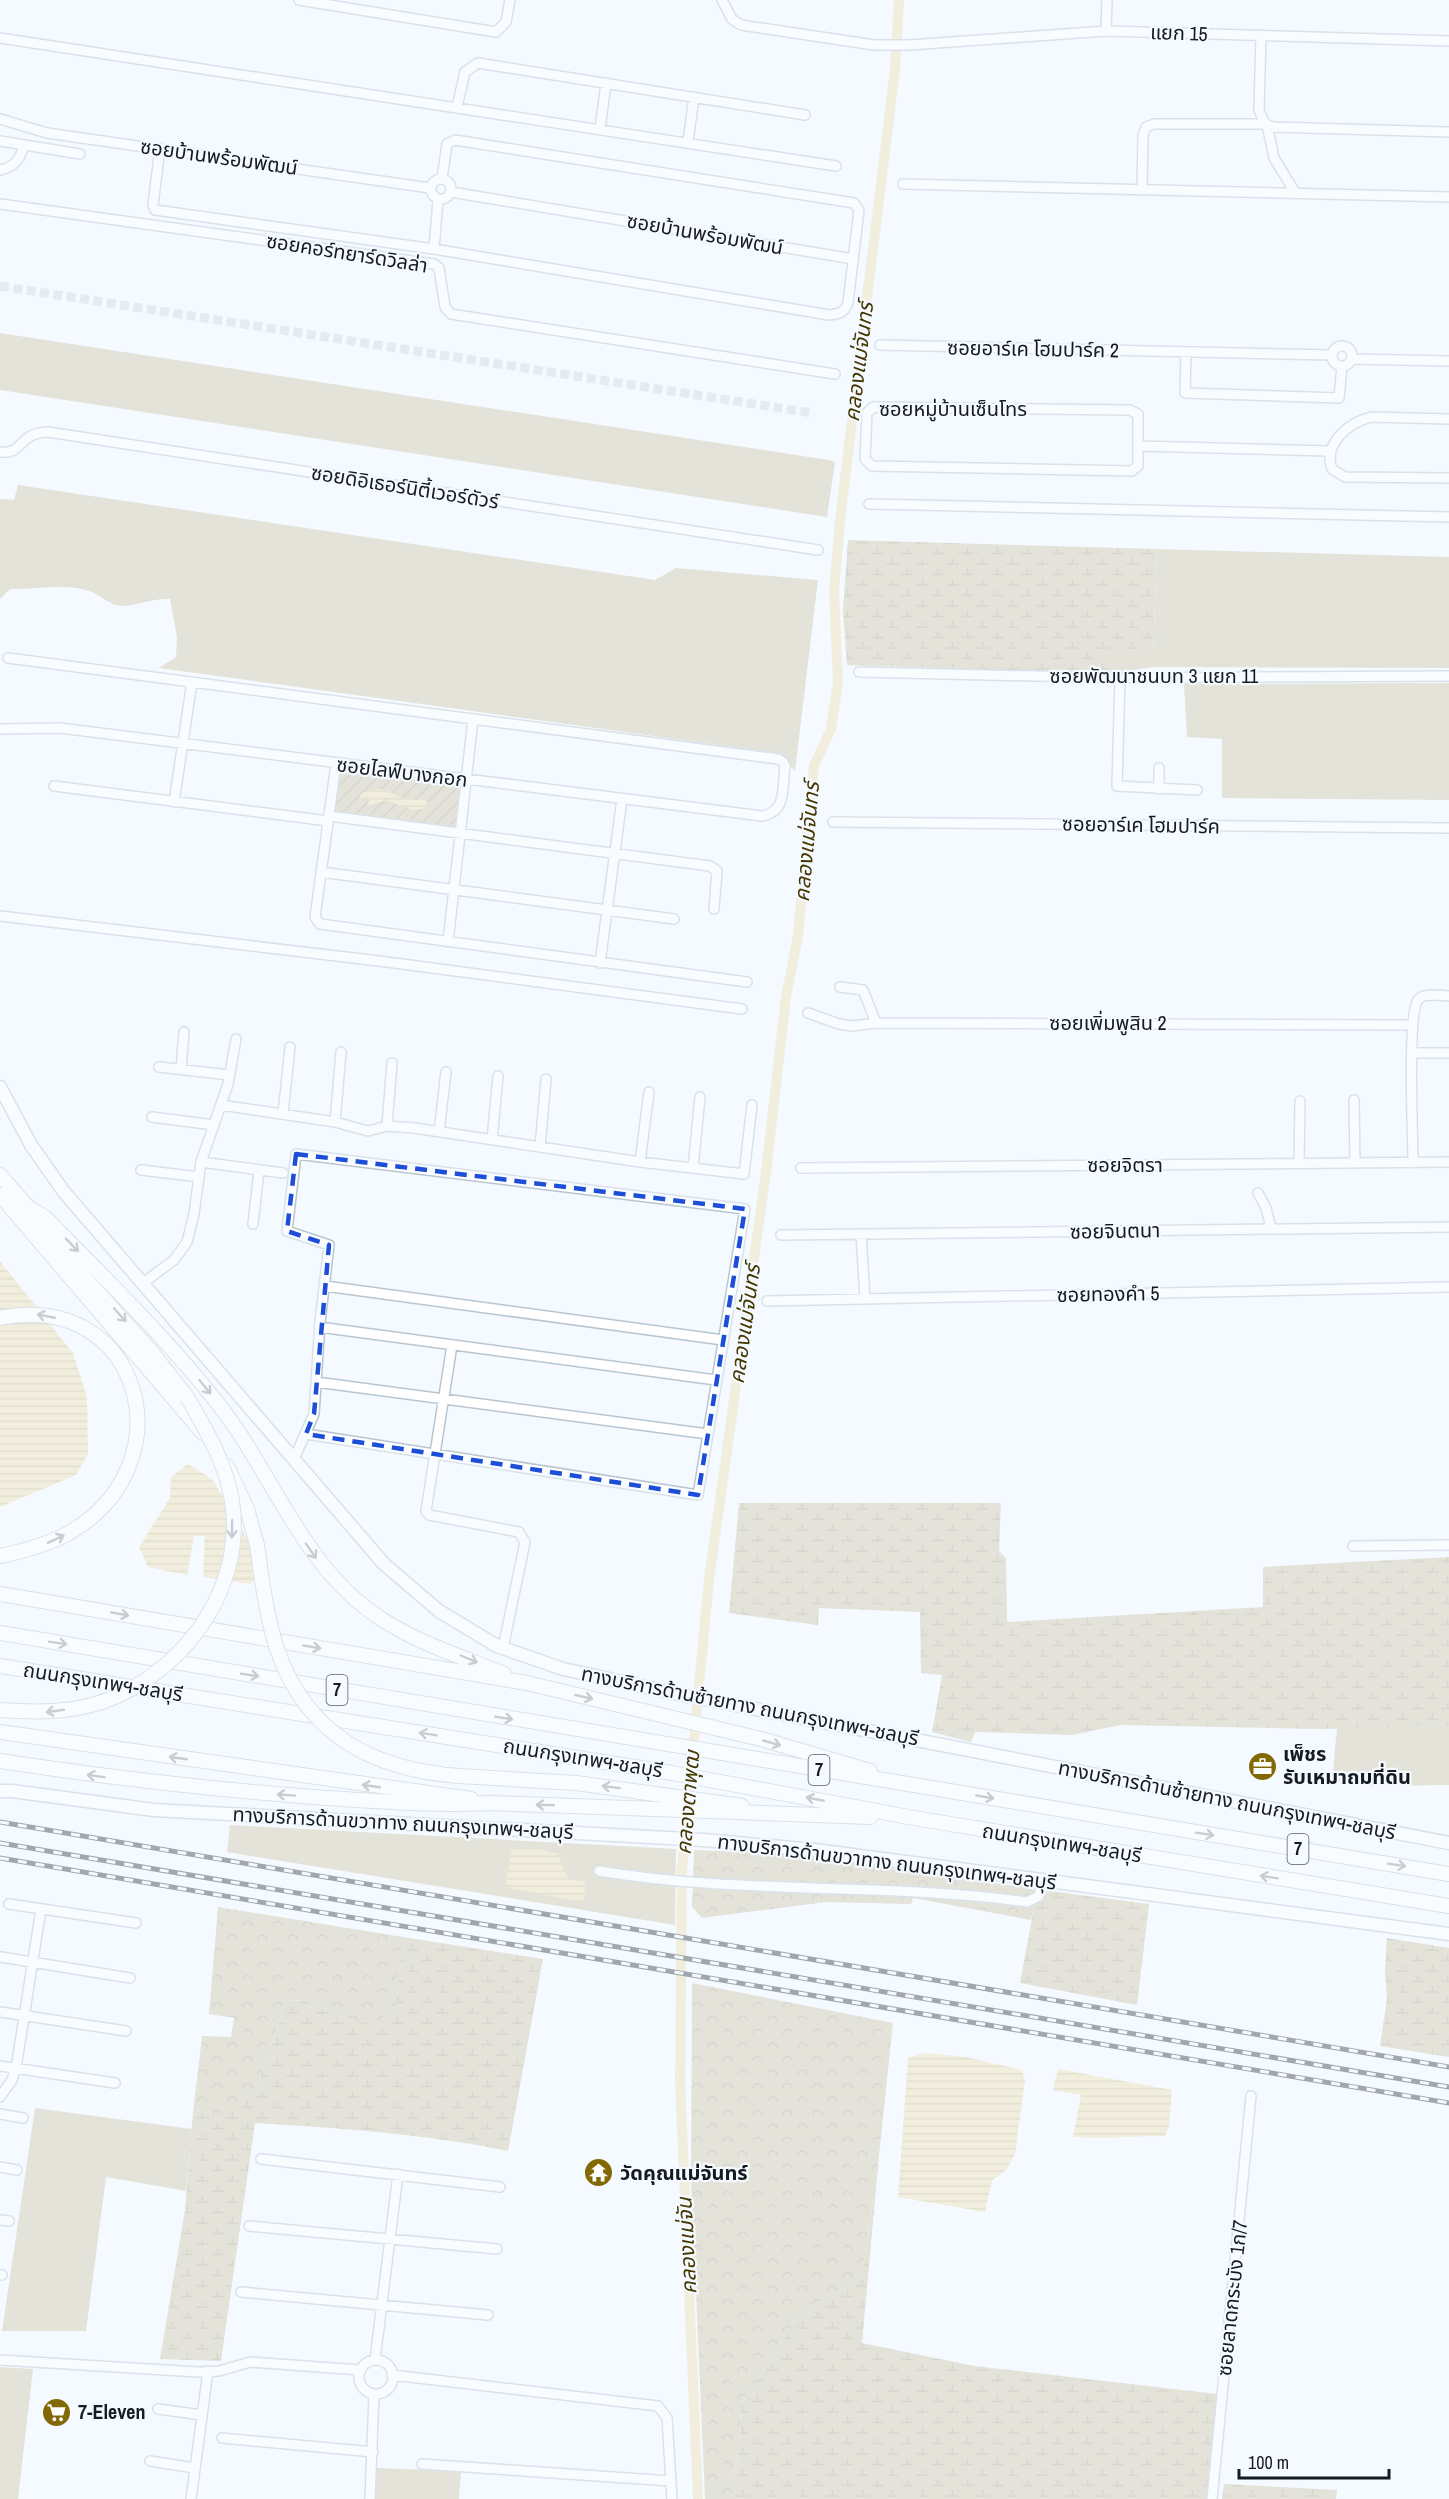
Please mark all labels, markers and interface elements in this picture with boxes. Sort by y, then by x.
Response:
street label: แยก 15 [1150,18,1208,47]
street label: ซอยบ้านพร้อมพัฒน์ [139,132,299,181]
street label: ซอยบ้านพร้อมพัฒน์ [625,206,786,261]
street label: ซอยคอร์ทยาร์ดวิลล่า [264,226,430,279]
water label: คลองแม่จันทร์ [837,296,881,423]
street label: ซอยอาร์เค โฮมปาร์ค 2 [947,334,1119,363]
street label: ซอยหมู่บ้านเซ็นโทร [879,395,1027,422]
street label: ซอยดิอิเธอร์นิตี้เวอร์ดัวร์ [309,458,502,515]
street label: ซอยพัฒนาชนบท 3 แยก 11 [1050,662,1258,689]
street label: ซอยไลฟ์บางกอก [335,750,469,793]
water label: คลองแม่จันทร์ [787,776,827,903]
street label: ซอยอาร์เค โฮมปาร์ค [1062,810,1220,839]
street label: ซอยเพิ่มพูสิน 2 [1049,1009,1167,1036]
street label: ซอยจิตรา [1087,1151,1163,1178]
street label: ซอยจินตนา [1070,1216,1160,1245]
one-way arrow [65,1237,79,1252]
water label: คลองแม่จันทร์ [722,1257,768,1385]
street label: ซอยทองคำ 5 [1056,1279,1160,1308]
one-way arrow [113,1307,127,1322]
one-way arrow [37,1310,56,1321]
one-way arrow [199,1379,212,1395]
one-way arrow [227,1518,238,1538]
one-way arrow [46,1533,64,1544]
one-way arrow [305,1542,317,1558]
one-way arrow [109,1609,129,1620]
one-way arrow [47,1638,67,1649]
one-way arrow [302,1641,321,1652]
one-way arrow [459,1654,477,1665]
street label: ถนนกรุงเทพฯ-ชลบุรี [21,1656,185,1707]
street label: ทางบริการด้านซ้ายทาง ถนนกรุงเทพฯ-ชลบุรี [579,1660,921,1752]
one-way arrow [240,1670,259,1681]
road number: 7 [326,1675,348,1705]
one-way arrow [574,1691,593,1703]
one-way arrow [46,1705,65,1716]
one-way arrow [494,1713,514,1724]
one-way arrow [418,1728,438,1739]
street label: ถนนกรุงเทพฯ-ชลบุรี [501,1732,665,1783]
one-way arrow [762,1737,781,1749]
place label: เพ็ชร รับเหมาถมที่ดิน [1283,1740,1411,1790]
water label: คลองตาพุฒ [669,1748,707,1856]
office icon: เพ็ชร รับเหมาถมที่ดิน [1246,1750,1278,1782]
one-way arrow [168,1752,188,1763]
road number: 7 [808,1755,830,1785]
street label: ทางบริการด้านซ้ายทาง ถนนกรุงเทพฯ-ชลบุรี [1056,1755,1398,1845]
one-way arrow [87,1770,106,1781]
one-way arrow [361,1780,381,1791]
one-way arrow [601,1781,621,1792]
one-way arrow [276,1789,296,1800]
one-way arrow [974,1792,994,1803]
one-way arrow [806,1793,826,1804]
one-way arrow [535,1799,555,1811]
street label: ทางบริการด้านขวาทาง ถนนกรุงเทพฯ-ชลบุรี [232,1800,574,1845]
street label: ถนนกรุงเทพฯ-ชลบุรี [981,1819,1143,1867]
street label: ทางบริการด้านขวาทาง ถนนกรุงเทพฯ-ชลบุรี [716,1827,1058,1896]
one-way arrow [1195,1829,1214,1840]
road number: 7 [1288,1834,1308,1864]
one-way arrow [1387,1860,1407,1871]
one-way arrow [1259,1871,1279,1882]
temple icon: วัดคุณแม่จันทร์ [583,2157,615,2189]
place label: วัดคุณแม่จันทร์ [620,2159,748,2186]
water label: คลองแม่จัน [669,2196,704,2295]
street label: ซอยลาดกระบัง 1ก/7 [1210,2218,1253,2377]
supermarket icon: 7-Eleven [41,2396,73,2428]
place label: 7-Eleven [78,2398,145,2425]
scale bar [1239,2442,1389,2480]
text: 100 m [1248,2450,1289,2475]

